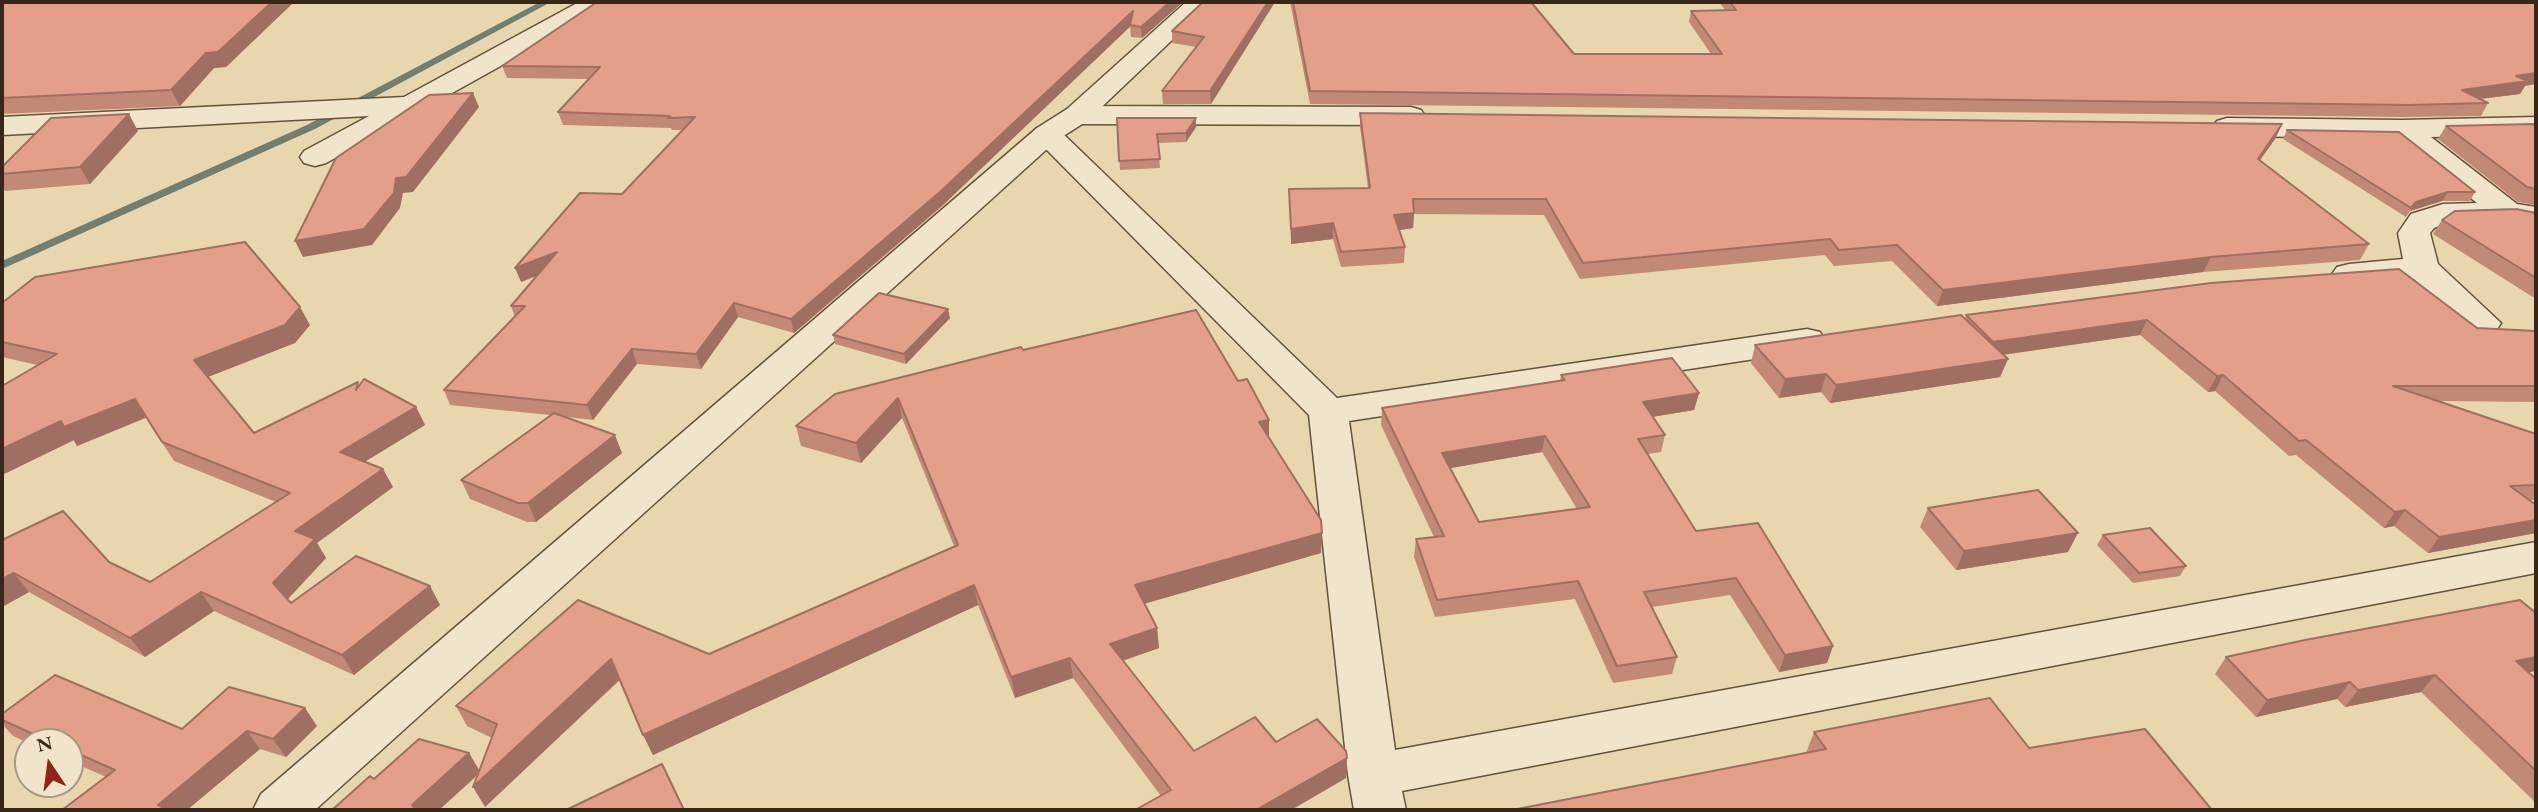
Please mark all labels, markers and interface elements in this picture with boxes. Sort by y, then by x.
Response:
north arrow [14,728,84,798]
text: N [34,730,55,758]

